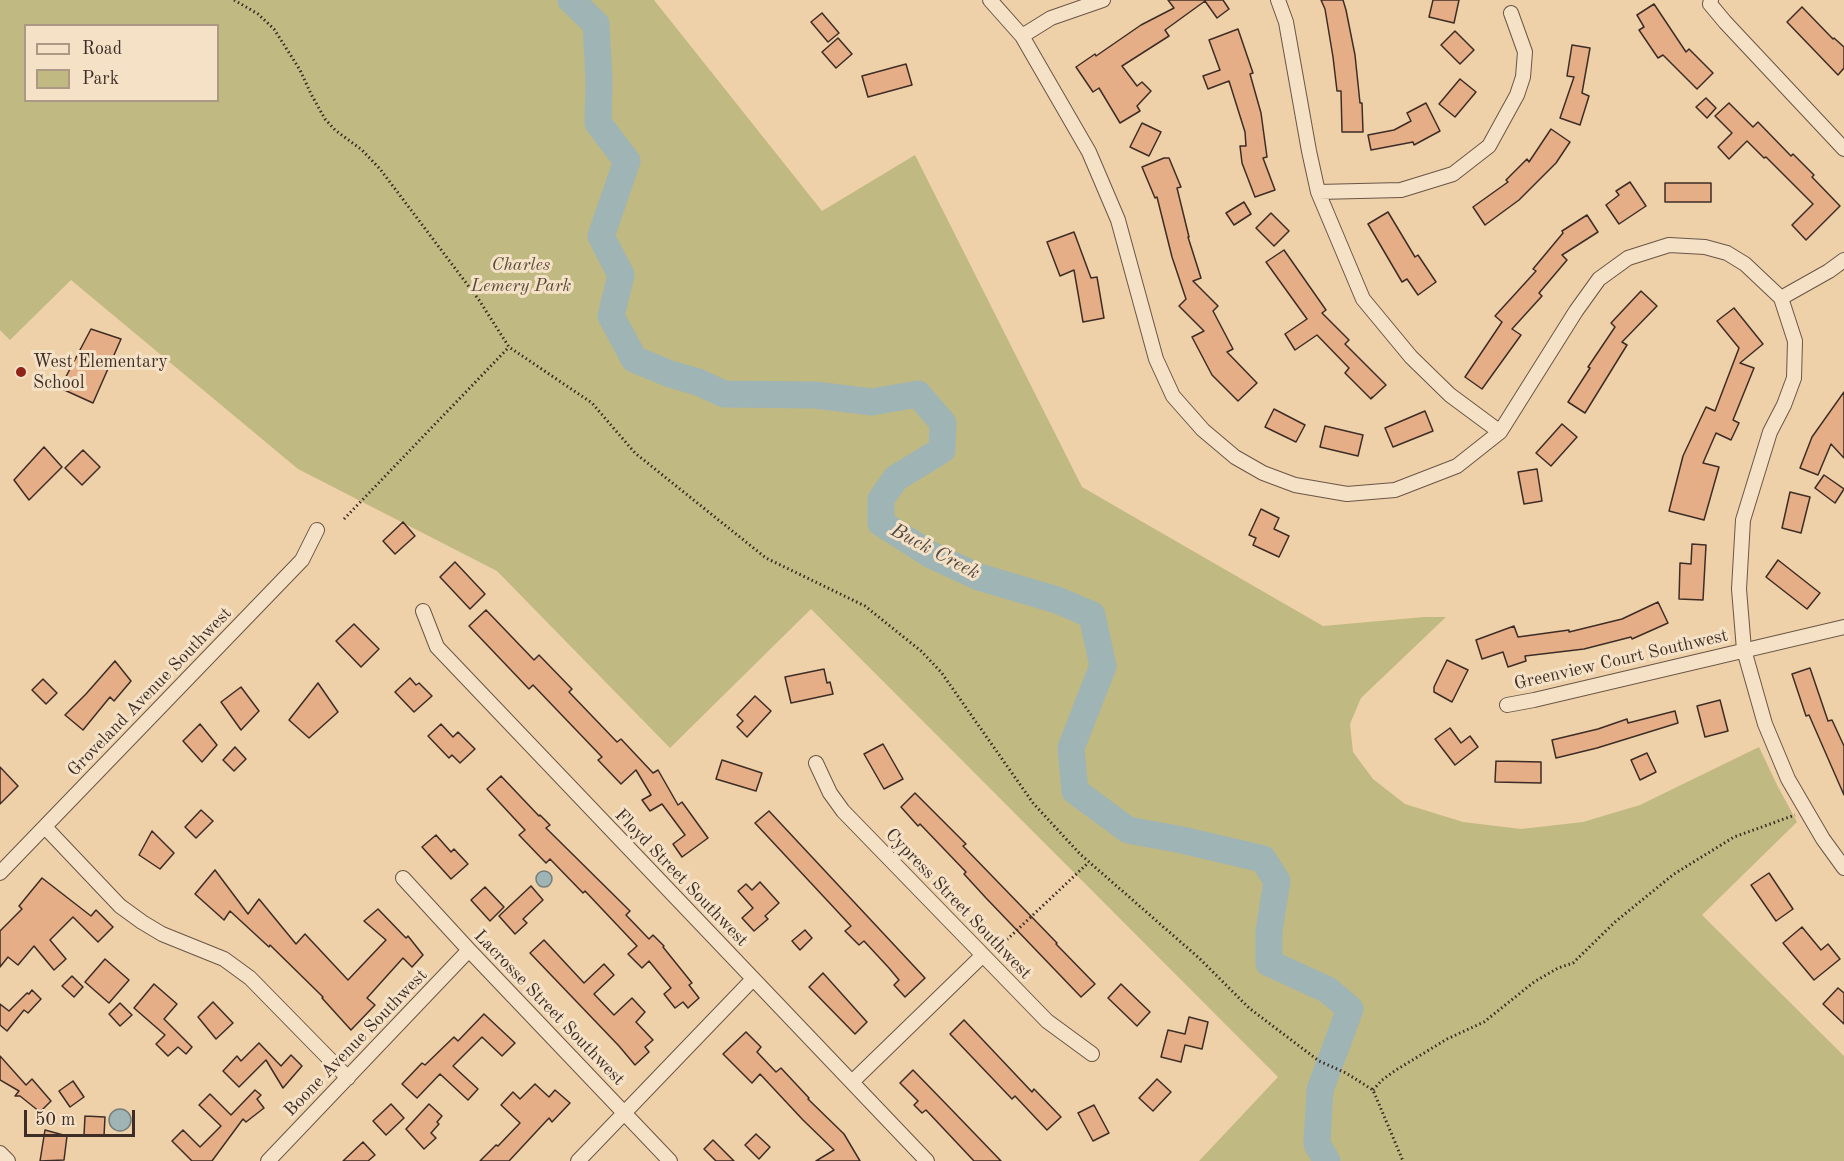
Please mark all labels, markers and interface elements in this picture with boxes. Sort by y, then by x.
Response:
legend [24,24,219,102]
text: Road [82,40,122,58]
text: Park [82,70,119,88]
park label: Charles Lemery Park [471,254,571,296]
place label: West Elementary School [33,351,168,394]
marker: West Elementary School [14,365,28,379]
water label: Buck Creek [886,519,984,585]
street label: Groveland Avenue Southwest [63,603,237,781]
street label: Greenview Court Southwest [1512,625,1730,695]
street label: Floyd Street Southwest [610,805,752,951]
street label: Cypress Street Southwest [880,824,1036,984]
street label: Lacrosse Street Southwest [469,926,629,1090]
street label: Boone Avenue Southwest [280,965,432,1121]
scale bar [27,1098,138,1136]
text: 50 m [35,1111,75,1129]

